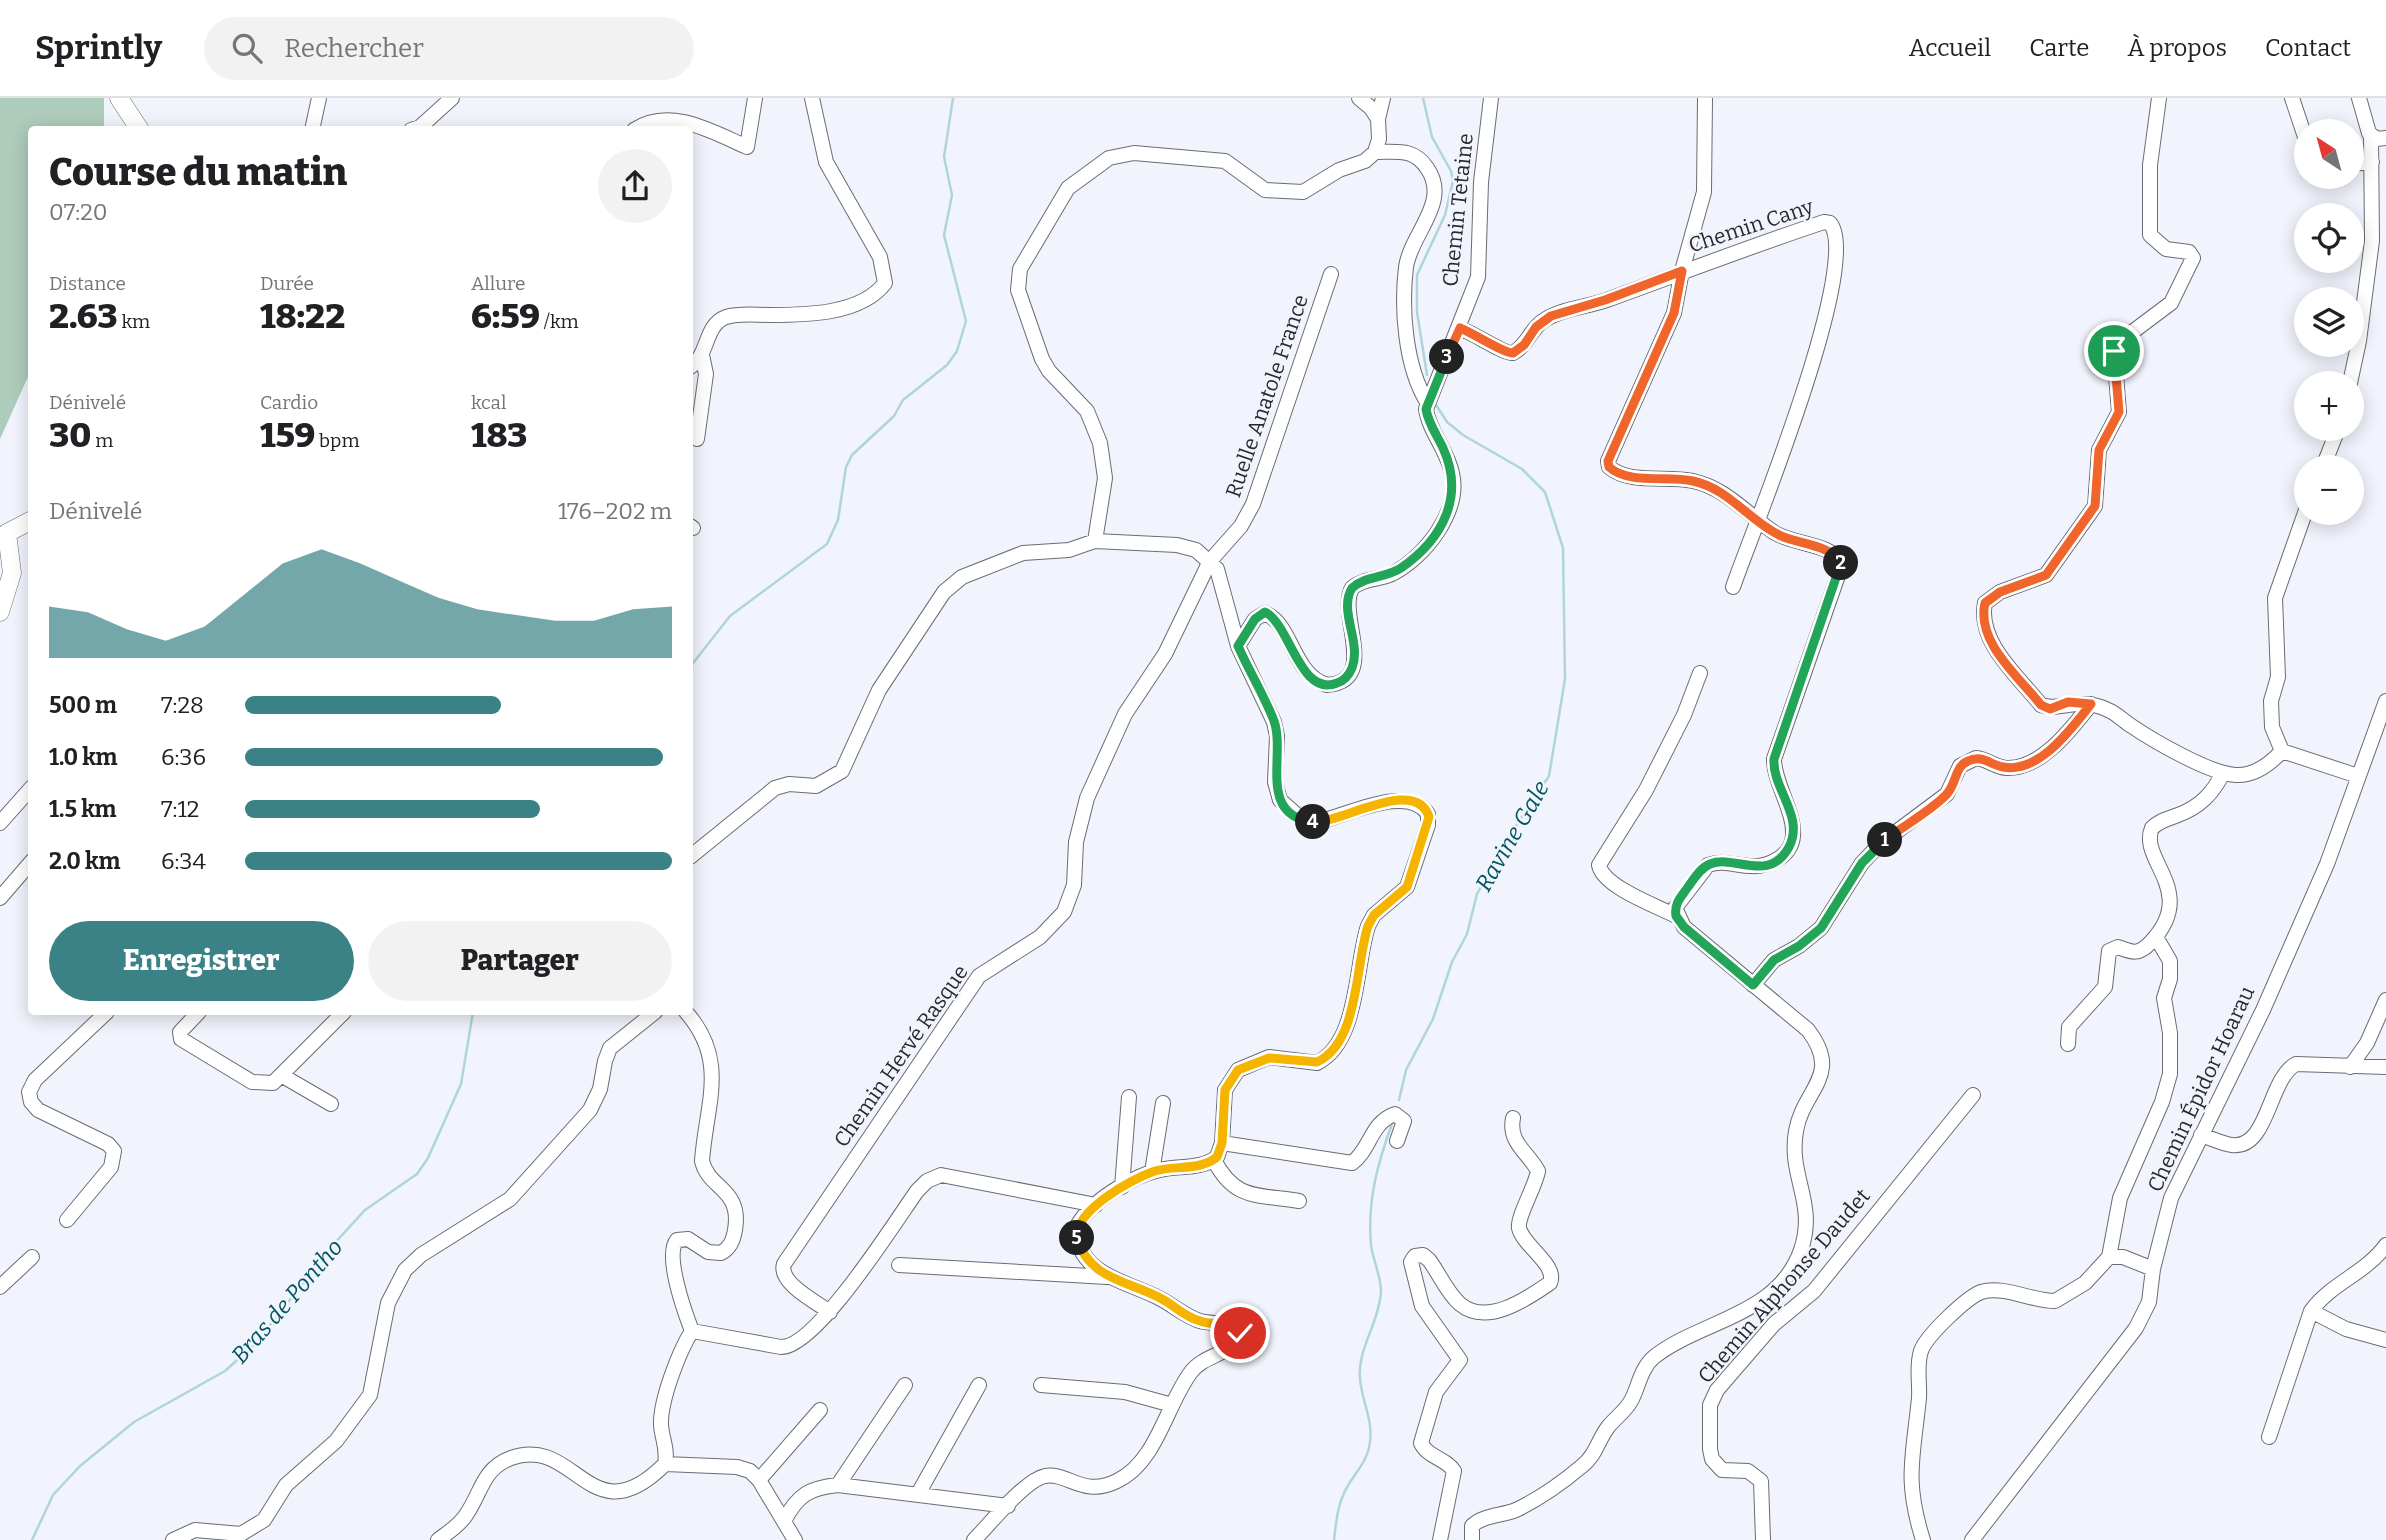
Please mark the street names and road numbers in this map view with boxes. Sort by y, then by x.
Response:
street label: Chemin Tetaine [1437,132,1479,288]
street label: Chemin Cany [1685,193,1818,258]
street label: Ruelle Anatole France [1220,291,1314,501]
street label: Chemin Hervé Rasque [828,960,974,1152]
street label: Chemin Épidor Hoarau [2142,982,2260,1196]
street label: Chemin Alphonse Daudet [1692,1183,1876,1389]

